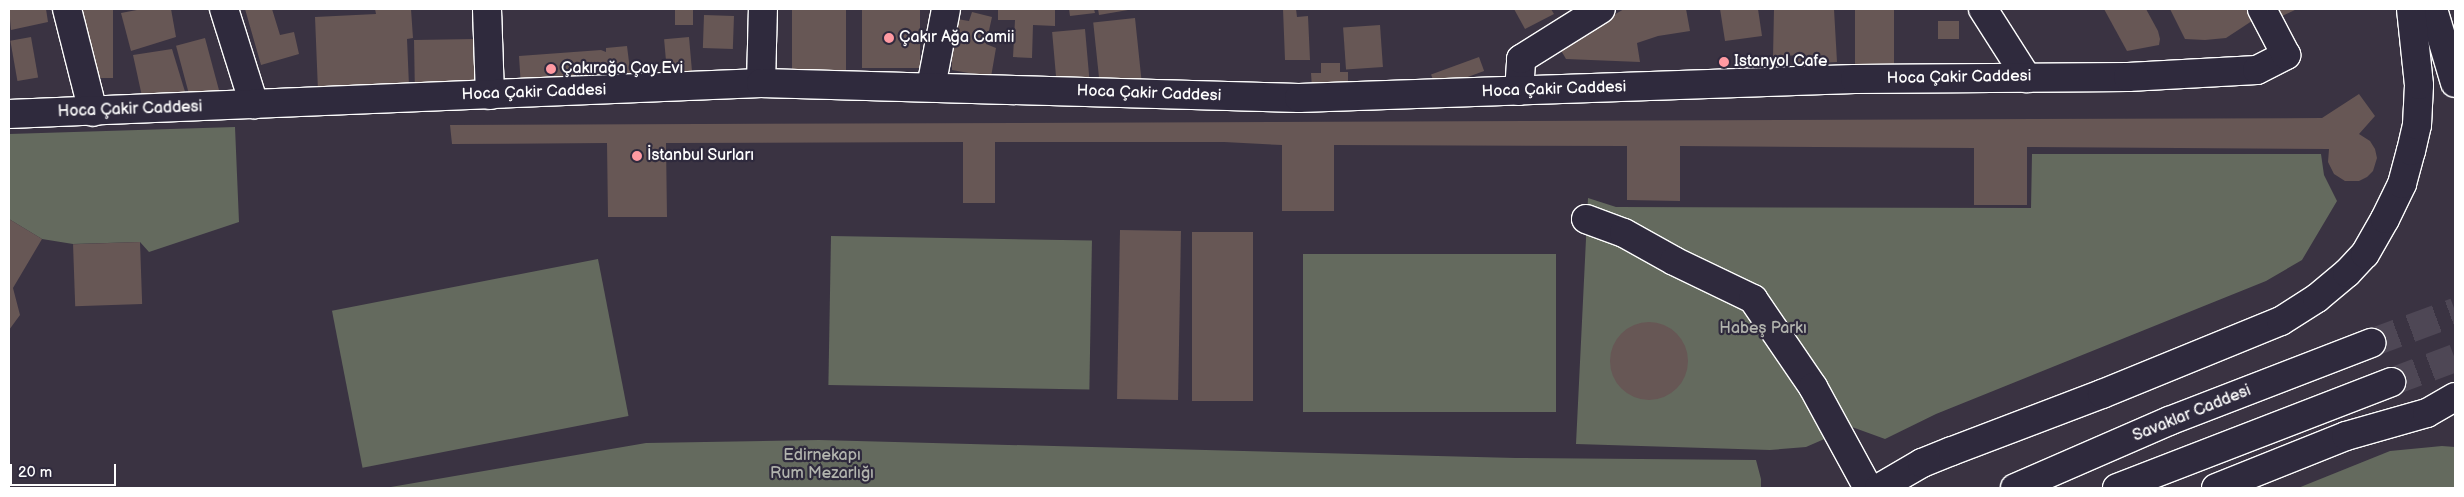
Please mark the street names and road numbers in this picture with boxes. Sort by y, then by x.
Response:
street label: Hoca Çakir Caddesi [1886,67,2032,89]
street label: Hoca Çakir Caddesi [1481,78,1627,102]
street label: Hoca Çakir Caddesi [461,81,607,105]
street label: Hoca Çakir Caddesi [1076,82,1222,106]
street label: Hoca Çakir Caddesi [57,98,203,122]
street label: Savaklar Caddesi [2130,382,2254,446]

